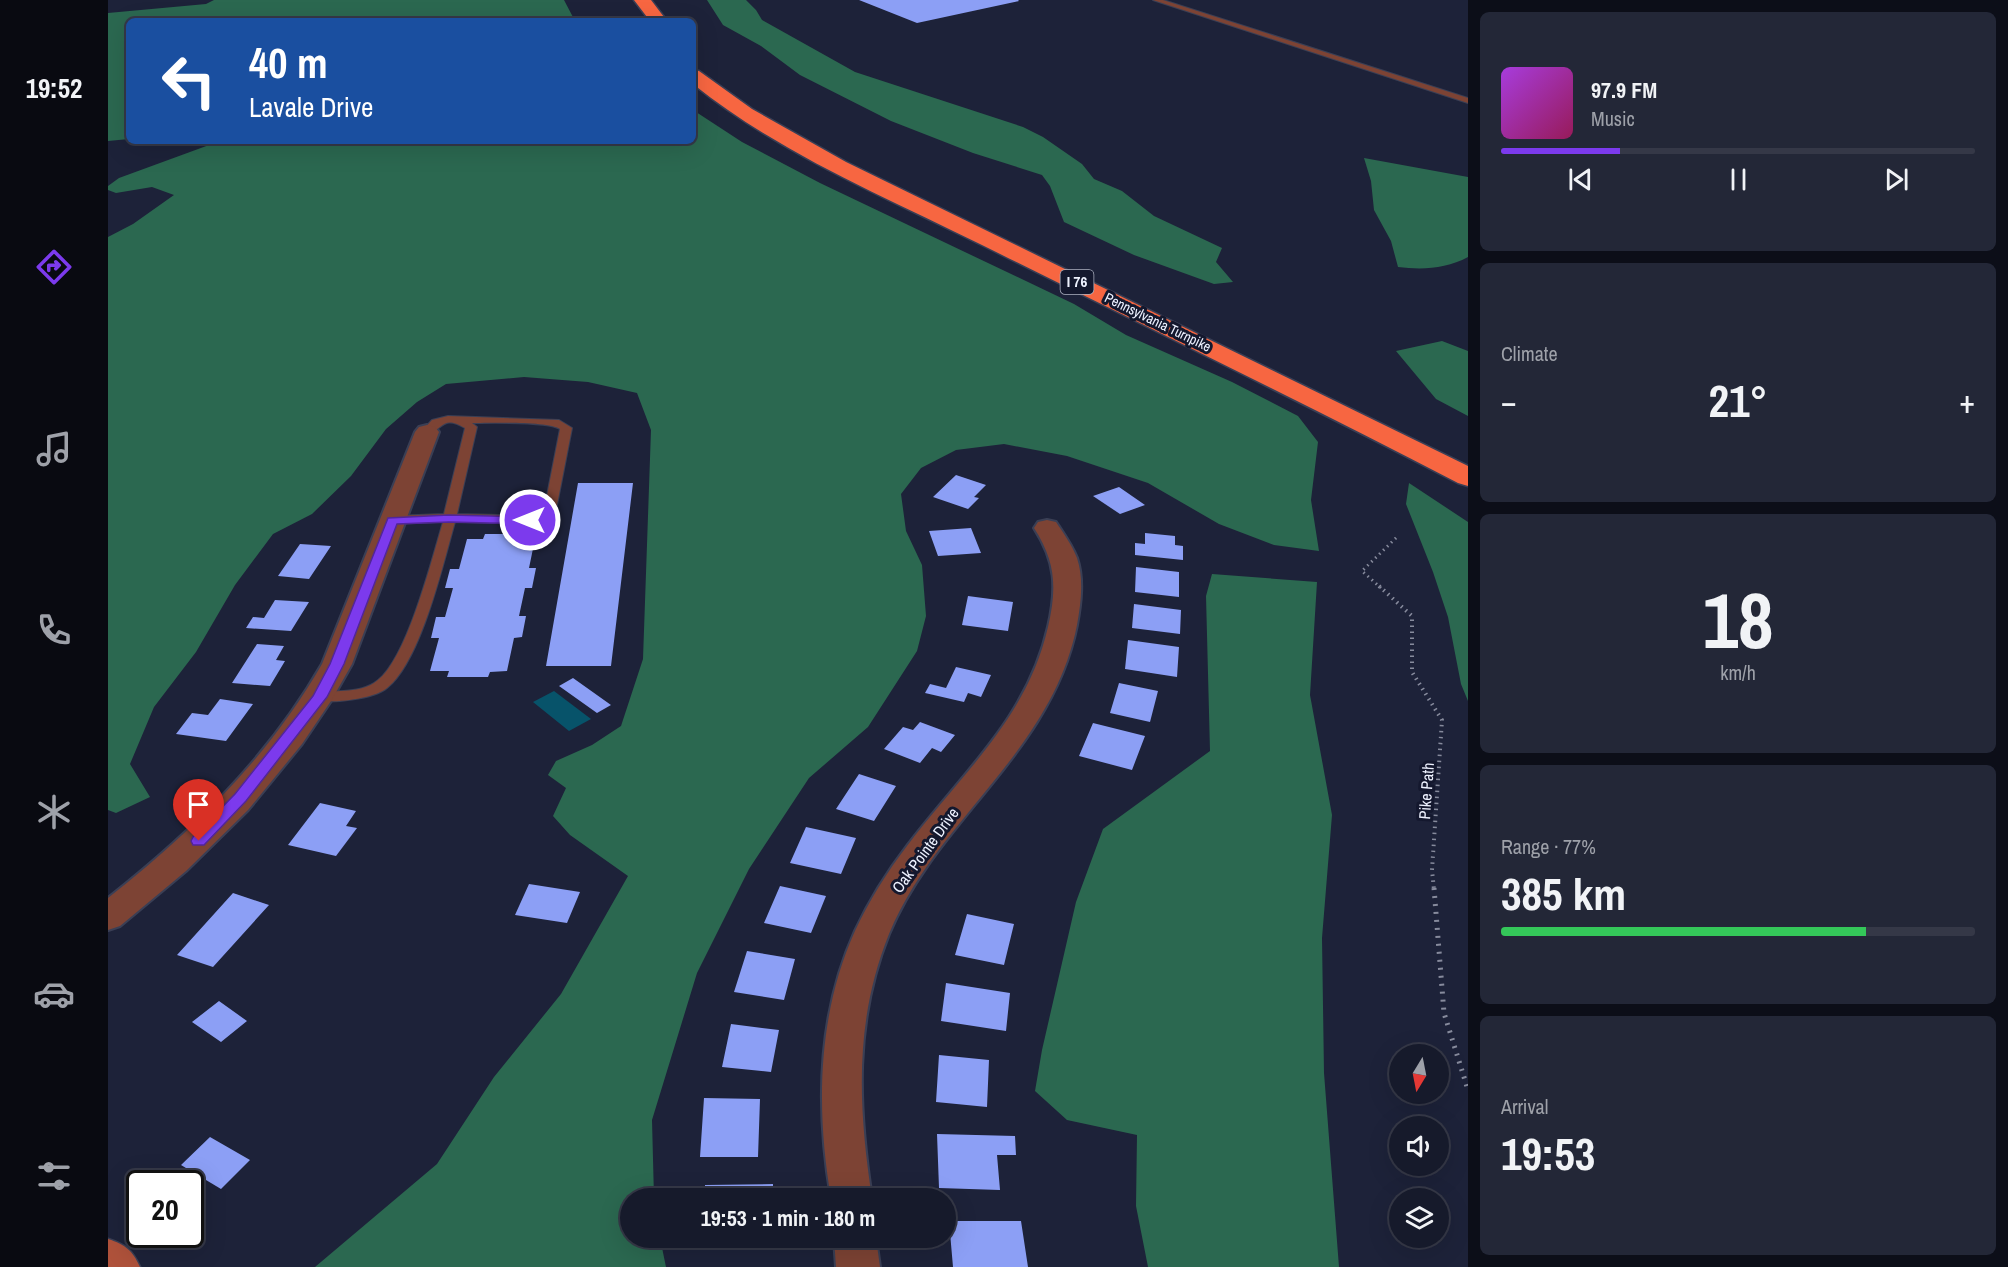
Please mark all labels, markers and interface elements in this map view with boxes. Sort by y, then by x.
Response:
text: 40 m [249,35,328,91]
icon: left [150,42,228,120]
text: 19:52 [26,70,82,106]
text: 97.9 FM [1591,75,1657,105]
text: Lavale Drive [249,89,373,125]
text: Music [1591,105,1635,132]
icon: previous [1564,163,1597,196]
icon: pause [1722,163,1755,196]
icon: next [1880,163,1913,196]
icon: directions [33,246,75,288]
road number: I 76 [1060,270,1094,294]
street label: Pennsylvania Turnpike [1102,288,1214,356]
text: Climate [1501,340,1558,367]
text: 21° [1708,370,1768,431]
text: − [1501,379,1517,423]
text: + [1959,379,1975,423]
icon: music [33,428,75,470]
position arrow [498,488,562,552]
text: 18 [1702,567,1774,672]
icon: phone [33,609,75,651]
text: km/h [1720,659,1756,686]
street label: Pike Path [1413,762,1439,820]
pin [173,779,224,841]
icon: arrive [182,788,215,821]
icon: climate [33,791,75,833]
street label: Oak Pointe Drive [887,803,963,897]
text: Range · 77% [1501,833,1596,860]
text: 385 km [1501,863,1626,924]
icon: car [33,973,75,1015]
north arrow [1389,1044,1449,1104]
map controls [1389,1044,1449,1248]
text: Arrival [1501,1093,1548,1120]
button: sound [1389,1116,1449,1176]
text: 19:53 [1501,1123,1595,1184]
icon: filters [33,1155,75,1197]
speed limit sign: 20 [126,1170,204,1248]
button: layers [1389,1188,1449,1248]
text: 19:53 · 1 min · 180 m [701,1203,875,1233]

